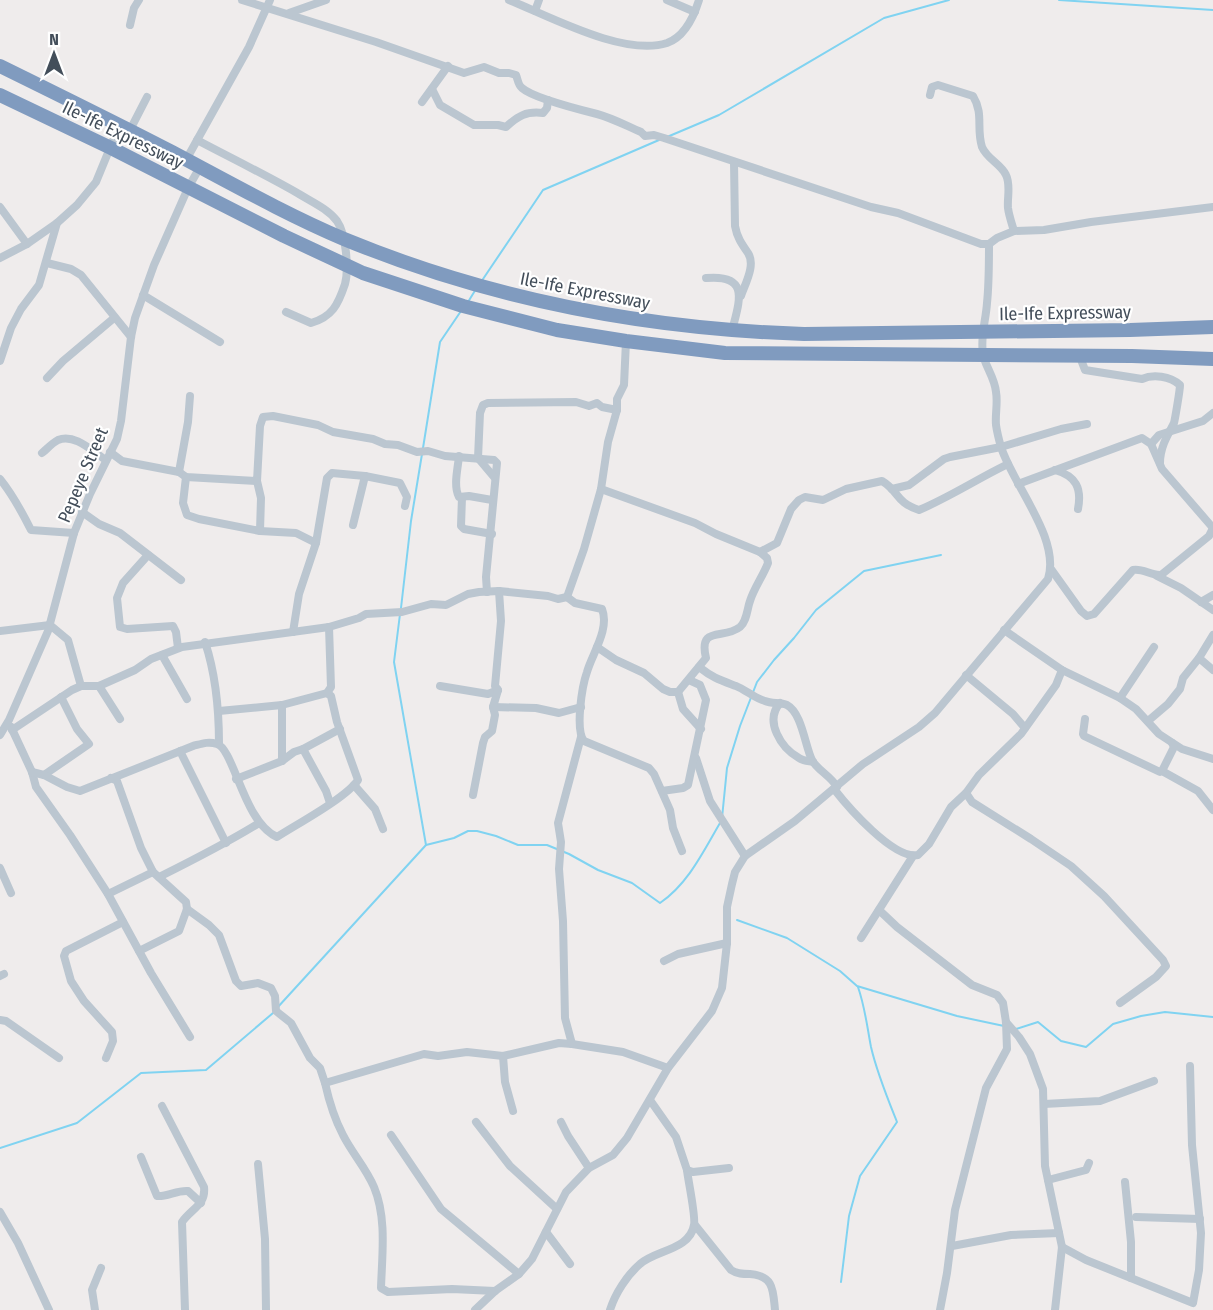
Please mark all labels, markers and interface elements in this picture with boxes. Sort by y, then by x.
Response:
north arrow [24,24,84,84]
text: N [49,30,59,49]
street label: Ile-Ife Expressway [59,96,187,174]
street label: Ile-Ife Expressway [518,268,652,314]
street label: Ile-Ife Expressway [999,301,1131,325]
street label: Pepeye Street [53,424,113,526]

